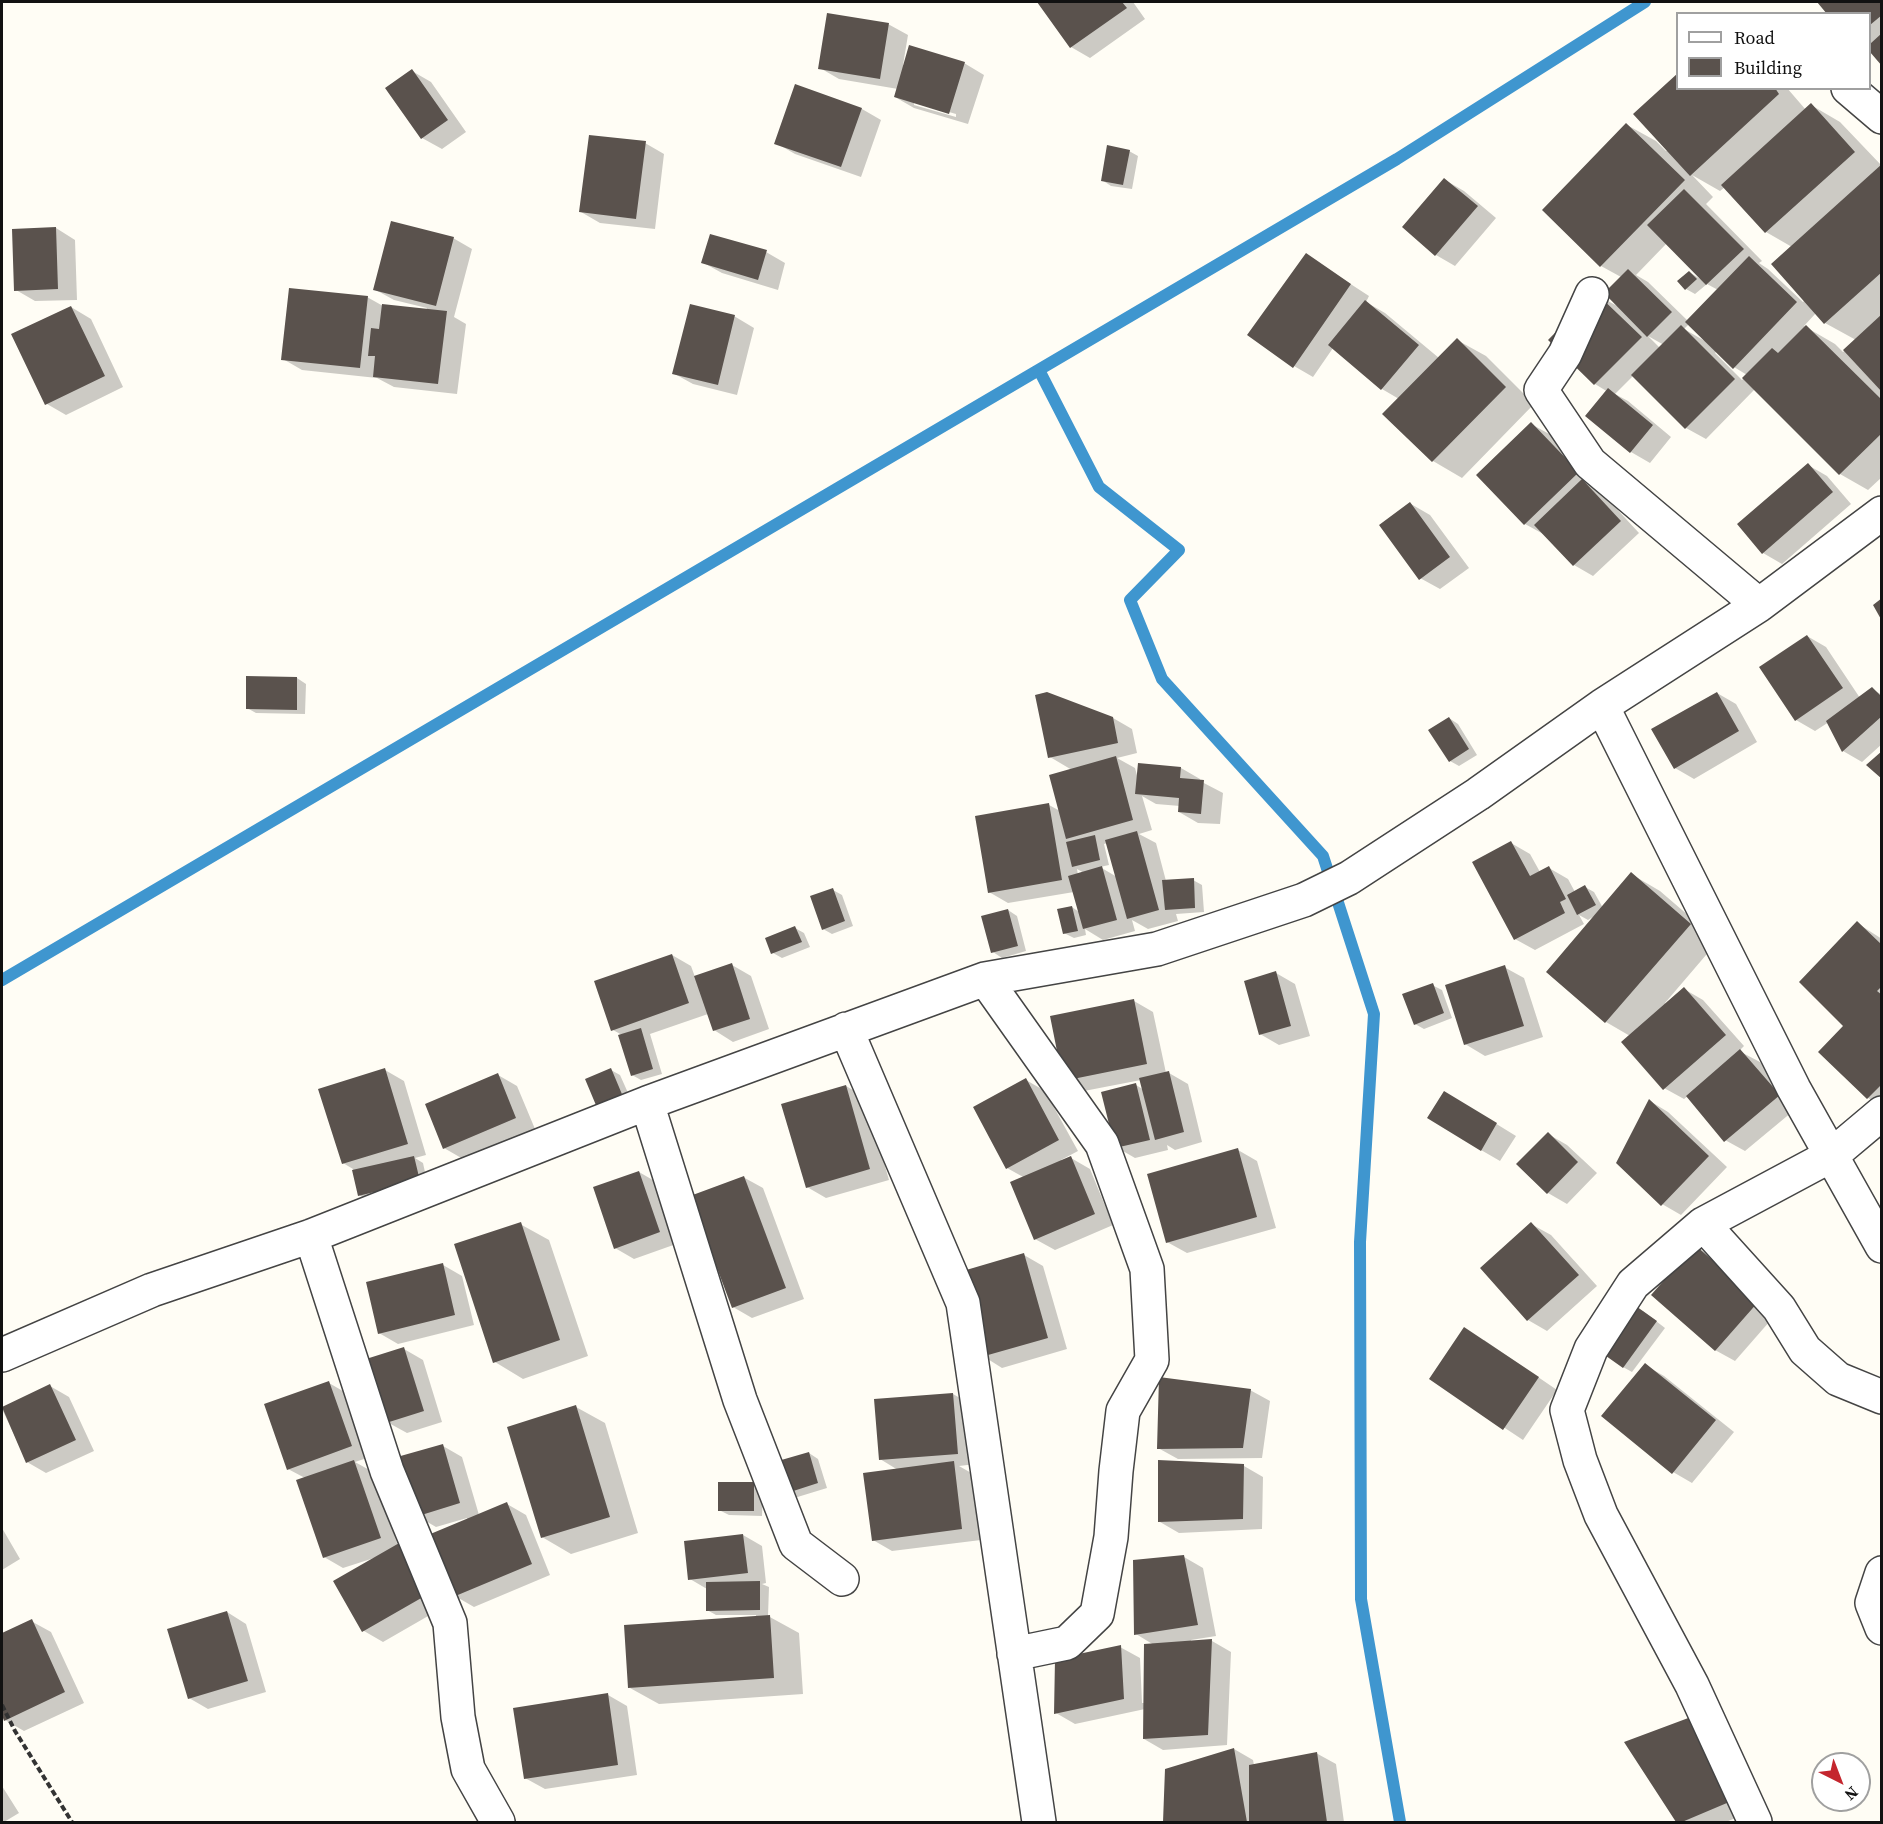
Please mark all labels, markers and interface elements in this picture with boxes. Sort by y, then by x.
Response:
legend [1676,12,1871,90]
text: Road [1734,25,1775,50]
text: Building [1734,55,1802,80]
north arrow [1811,1752,1871,1812]
text: N [1840,1782,1863,1806]

